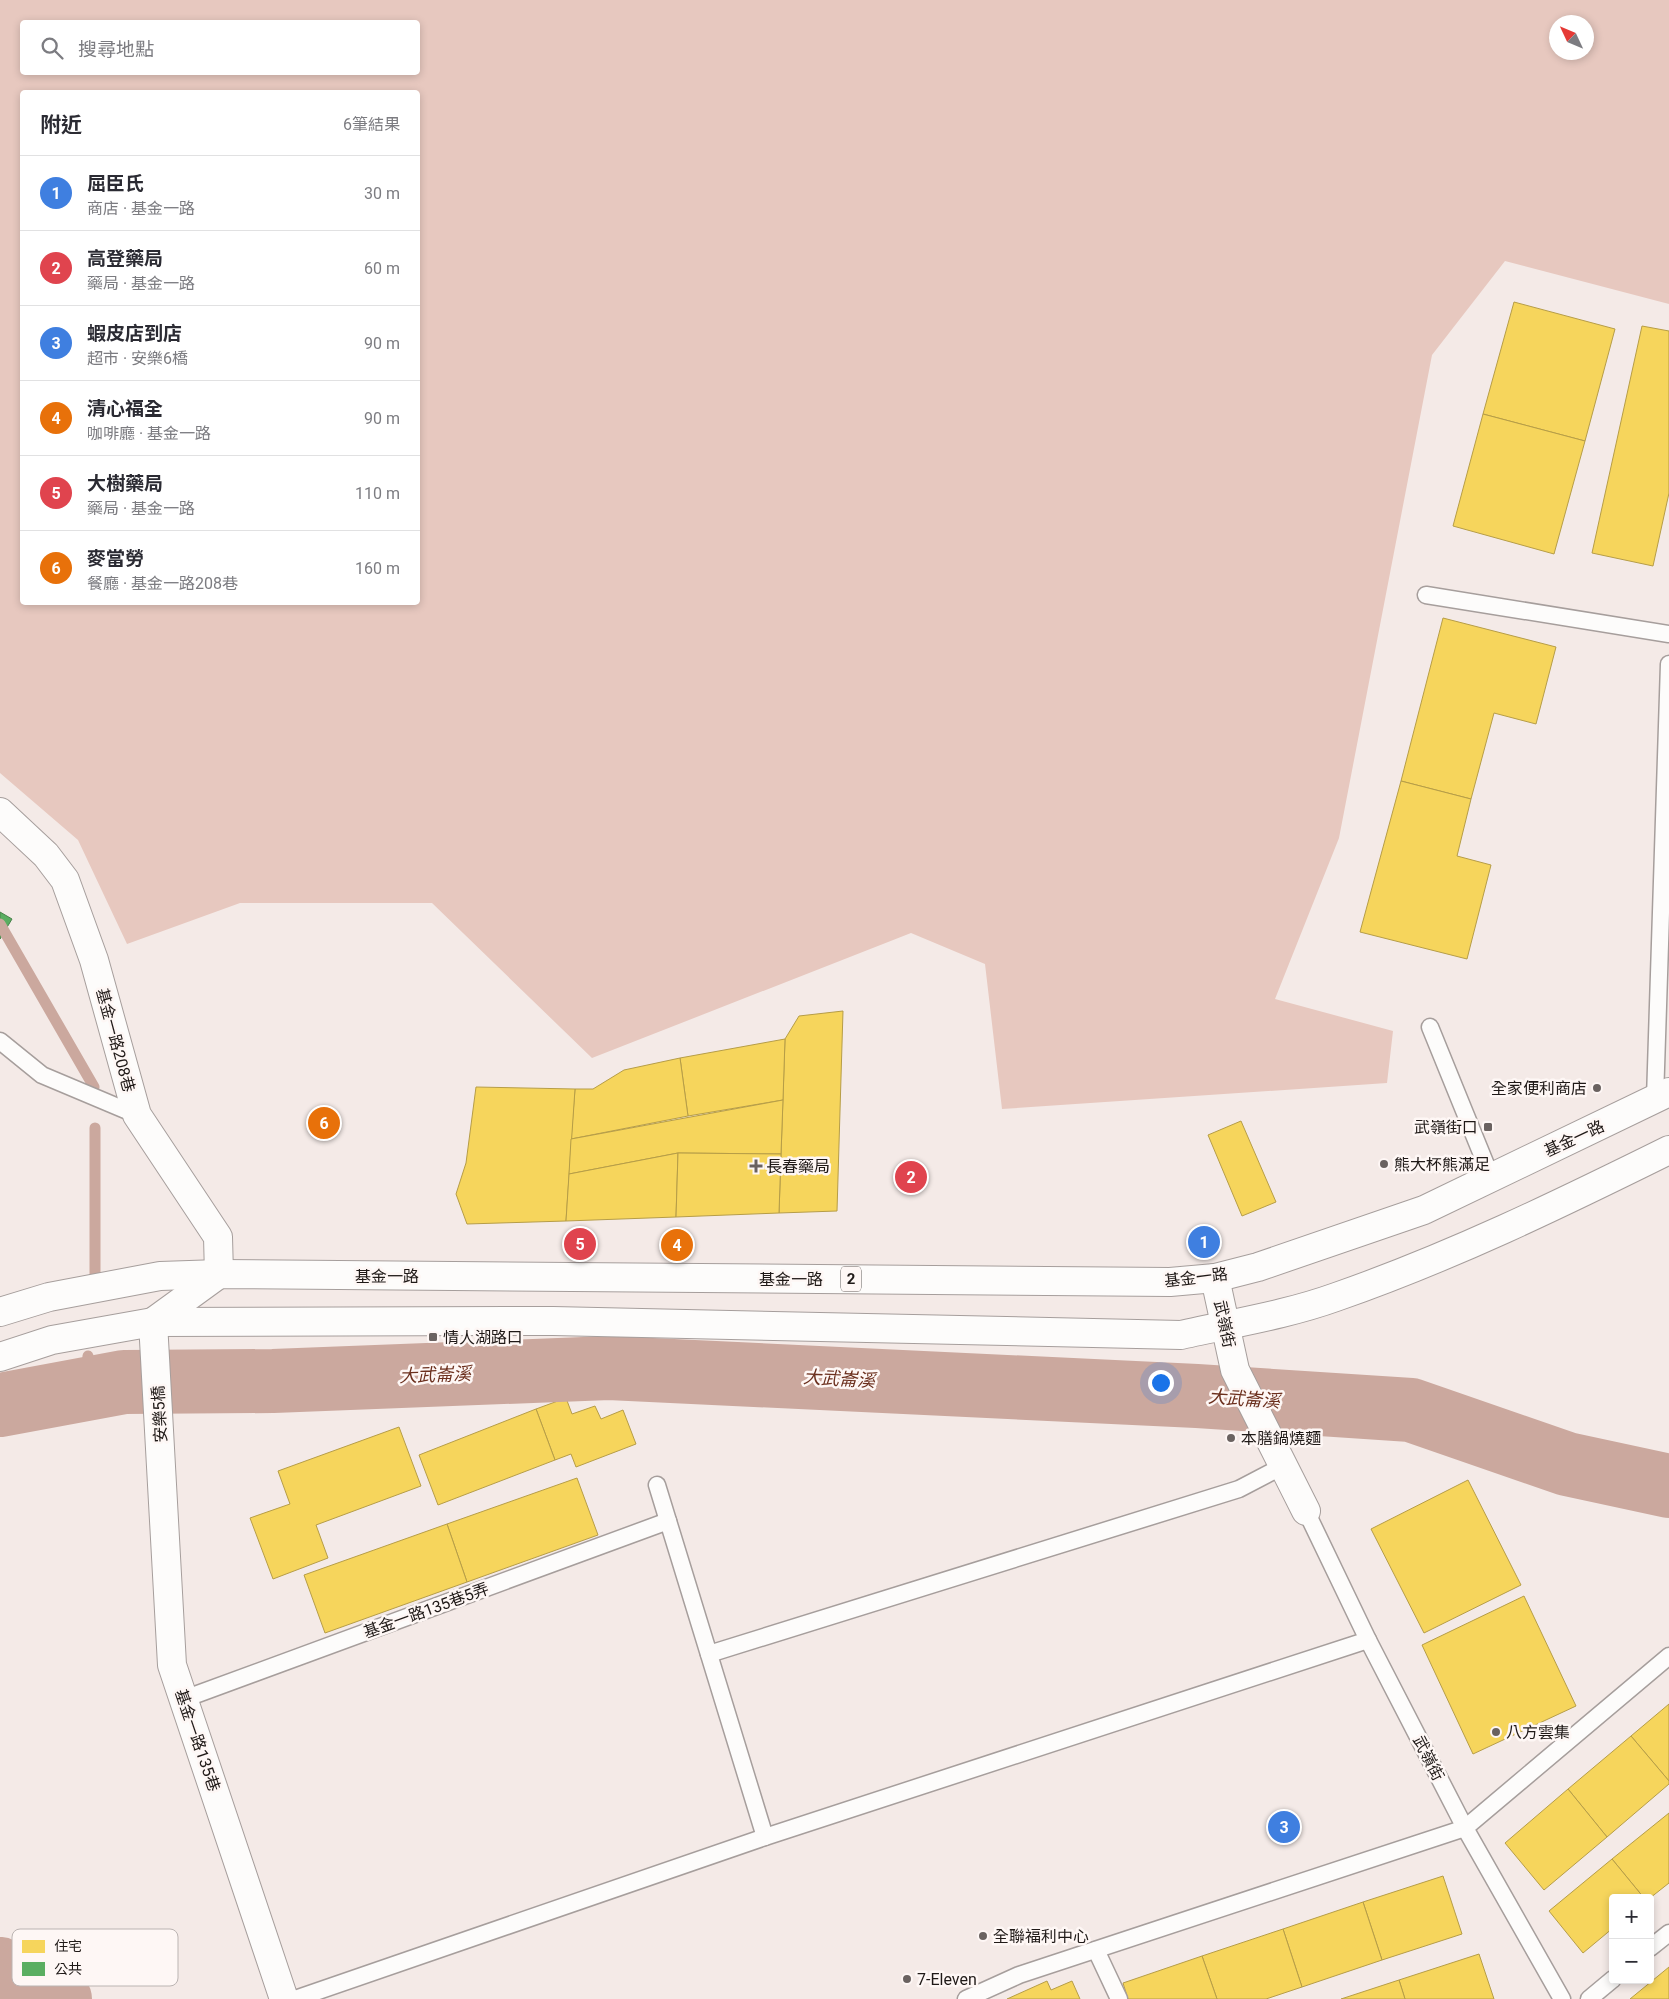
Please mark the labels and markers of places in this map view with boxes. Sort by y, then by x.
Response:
place label: 全家便利商店 [1491,1079,1587,1098]
marker: 全家便利商店 [1591,1082,1603,1094]
pin: 6 [308,1104,340,1142]
place label: 武嶺街口 [1414,1118,1478,1137]
marker: 武嶺街口 [1482,1121,1494,1133]
place label: 熊大杯熊滿足 [1394,1155,1490,1174]
place label: 長春藥局 [766,1157,830,1176]
pin: 2 [895,1158,927,1196]
marker: 熊大杯熊滿足 [1378,1158,1390,1170]
marker: 長春藥局 [750,1160,762,1172]
pin: 1 [1188,1223,1220,1261]
pin: 5 [564,1225,596,1263]
pin: 4 [661,1226,693,1264]
place label: 情人湖路口 [443,1328,523,1347]
marker: 情人湖路口 [427,1331,439,1343]
place label: 本膳鍋燒麵 [1241,1429,1321,1448]
marker: 本膳鍋燒麵 [1225,1432,1237,1444]
place label: 八方雲集 [1506,1723,1570,1742]
marker: 八方雲集 [1490,1726,1502,1738]
pin: 3 [1268,1808,1300,1846]
place label: 全聯福利中心 [993,1927,1089,1946]
marker: 全聯福利中心 [977,1930,989,1942]
place label: 7-Eleven [917,1970,977,1989]
marker: 7-Eleven [901,1973,913,1985]

